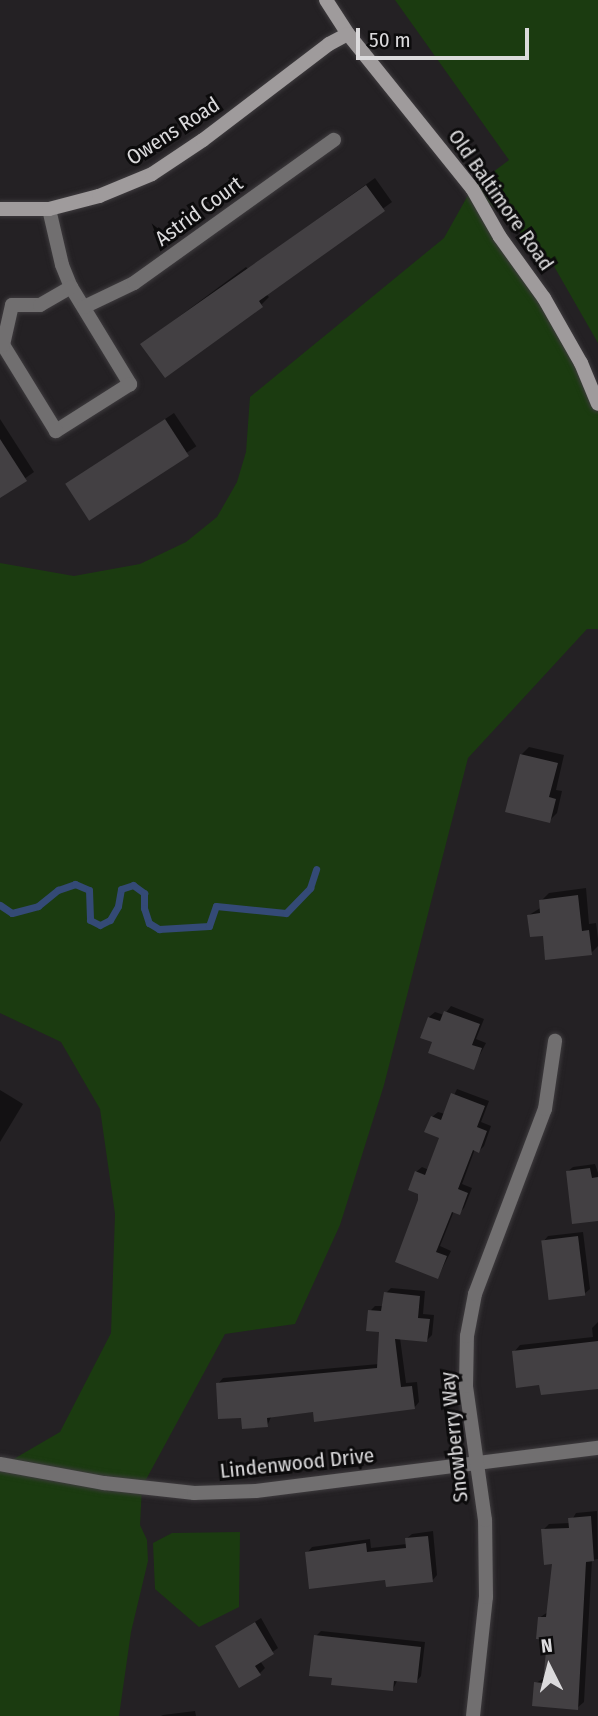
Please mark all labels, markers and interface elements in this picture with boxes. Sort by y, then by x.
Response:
scale bar [360,14,533,58]
text: 50 m [369,27,411,53]
street label: Owens Road [122,92,224,170]
street label: Old Baltimore Road [443,124,559,276]
street label: Astrid Court [150,171,248,251]
street label: Snowberry Way [435,1370,473,1504]
street label: Lindenwood Drive [219,1442,375,1484]
north arrow [514,1632,584,1702]
text: N [540,1634,554,1658]

